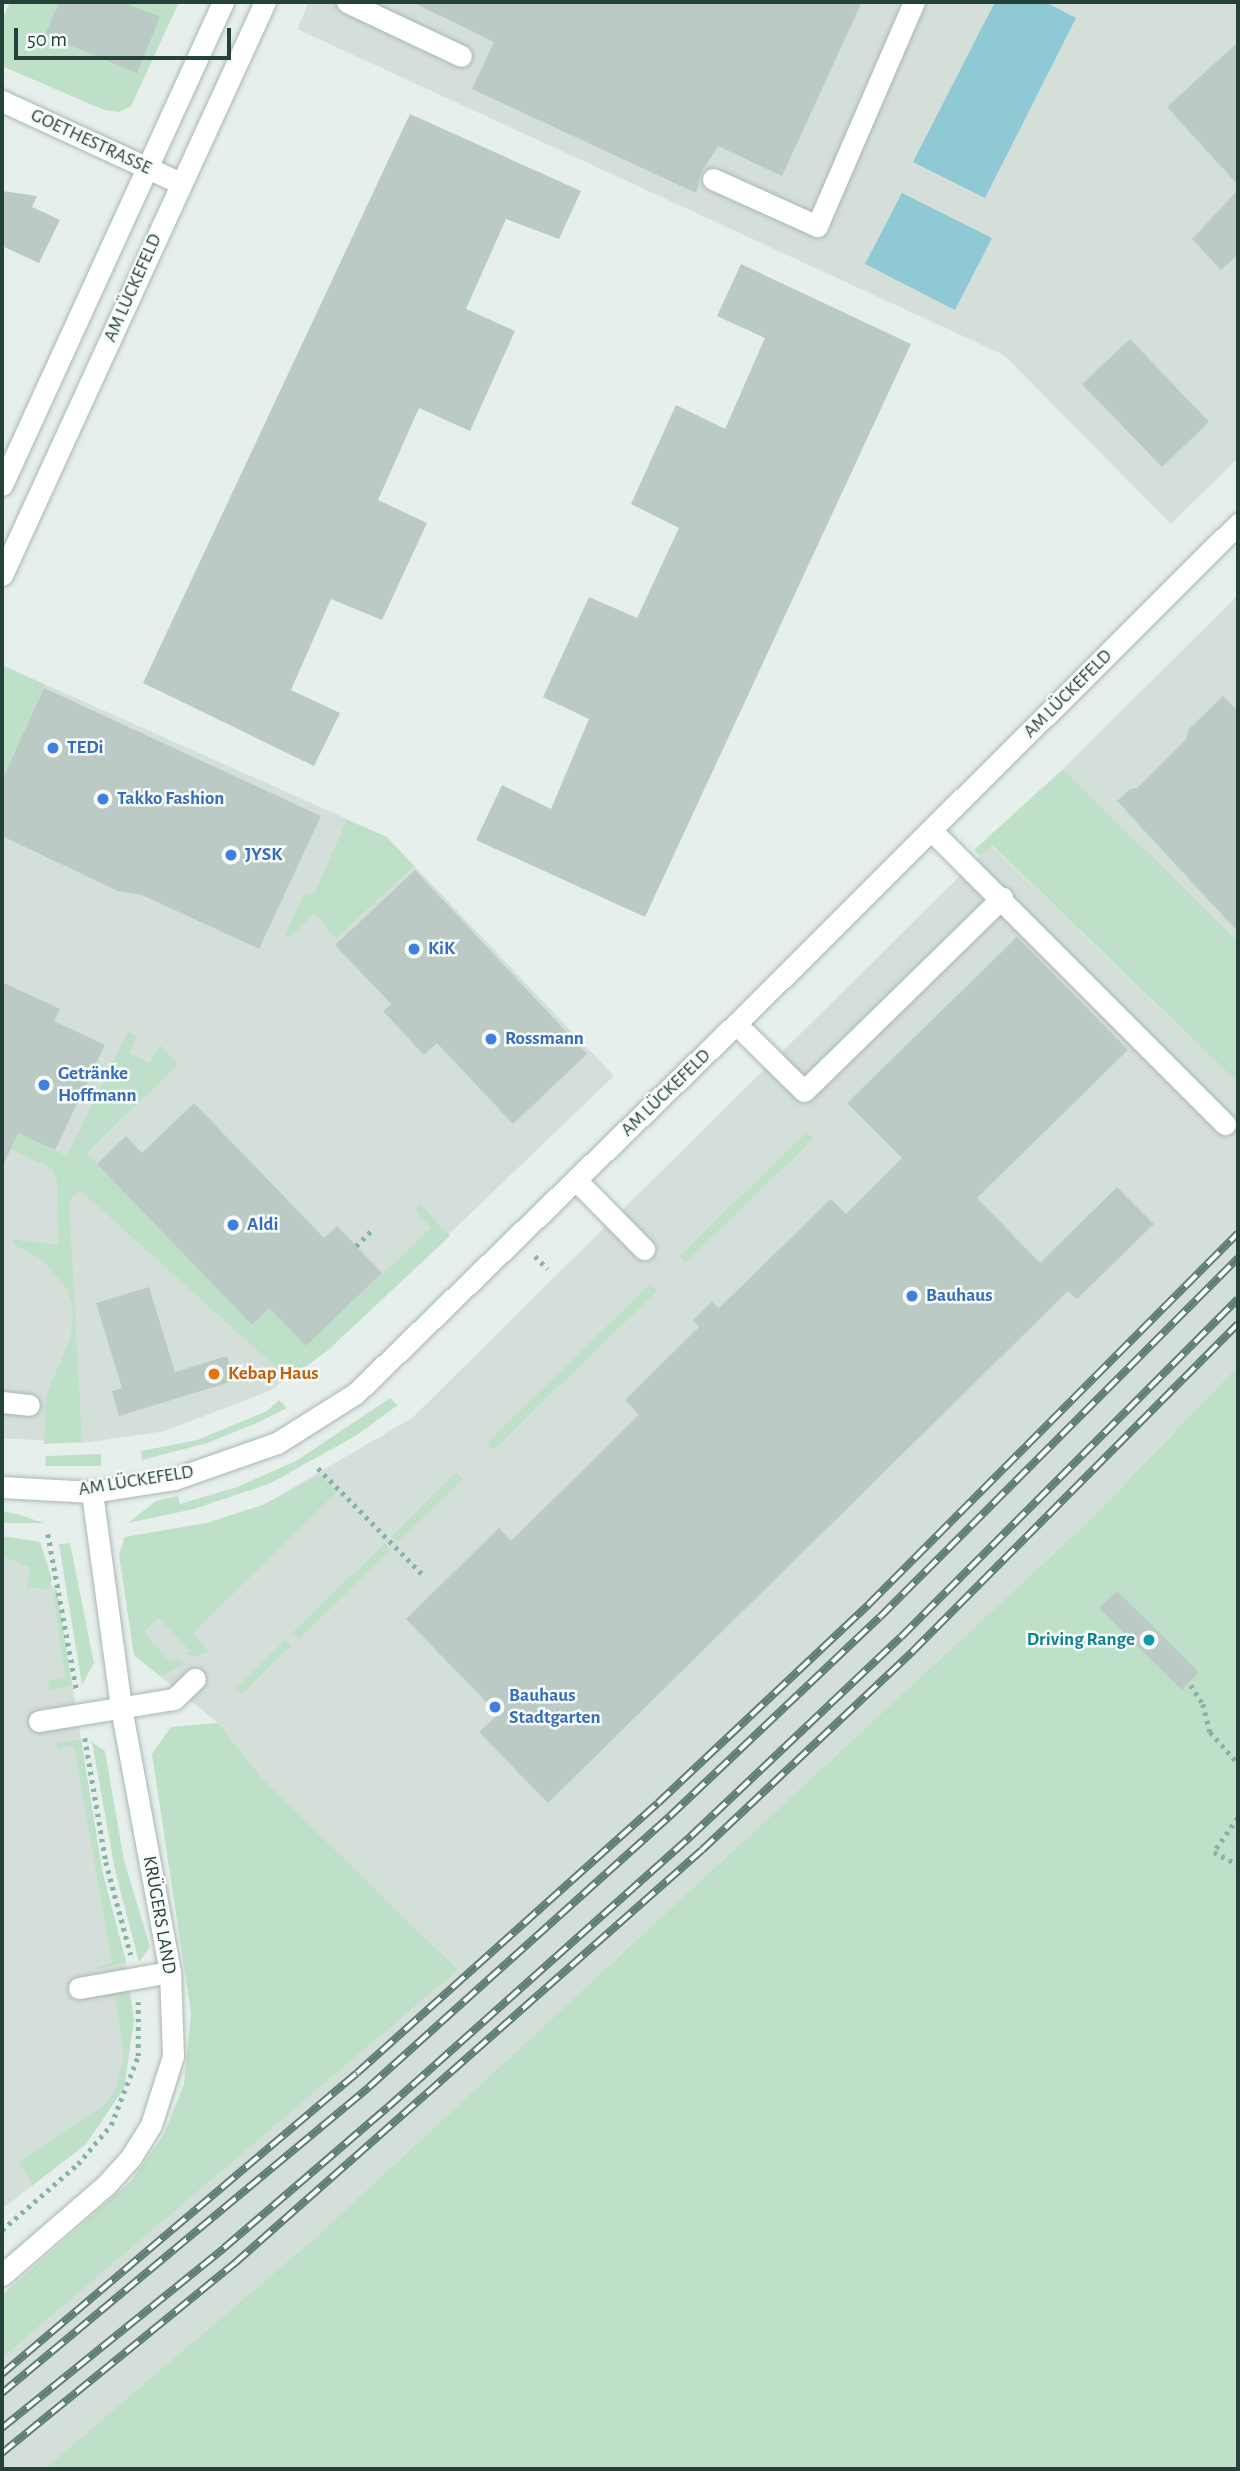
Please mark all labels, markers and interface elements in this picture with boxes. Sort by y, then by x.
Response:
scale bar [18,14,234,58]
text: 50 m [27,29,67,50]
street label: GOETHESTRASSE [27,104,155,180]
street label: AM LÜCKEFELD [99,230,167,346]
street label: AM LÜCKEFELD [1019,645,1117,743]
place label: TEDi [67,737,104,759]
marker: TEDi [45,740,61,756]
place label: Takko Fashion [117,788,224,810]
marker: Takko Fashion [95,791,111,807]
place label: JYSK [245,844,282,866]
marker: JYSK [223,847,239,863]
place label: KiK [428,938,455,960]
marker: KiK [406,941,422,957]
place label: Rossmann [505,1028,584,1050]
marker: Rossmann [483,1031,499,1047]
street label: AM LÜCKEFELD [616,1045,716,1141]
place label: Getränke Hoffmann [58,1063,137,1107]
marker: Getränke Hoffmann [36,1077,52,1093]
place label: Aldi [247,1214,279,1236]
marker: Aldi [225,1217,241,1233]
place label: Bauhaus [926,1285,993,1307]
marker: Bauhaus [904,1288,920,1304]
place label: Kebap Haus [228,1363,319,1385]
marker: Kebap Haus [206,1366,222,1382]
street label: AM LÜCKEFELD [77,1461,195,1501]
place label: Driving Range [1027,1629,1135,1651]
marker: Driving Range [1141,1632,1157,1648]
place label: Bauhaus Stadtgarten [509,1685,601,1729]
marker: Bauhaus Stadtgarten [487,1699,503,1715]
street label: KRÜGERS LAND [137,1854,181,1976]

